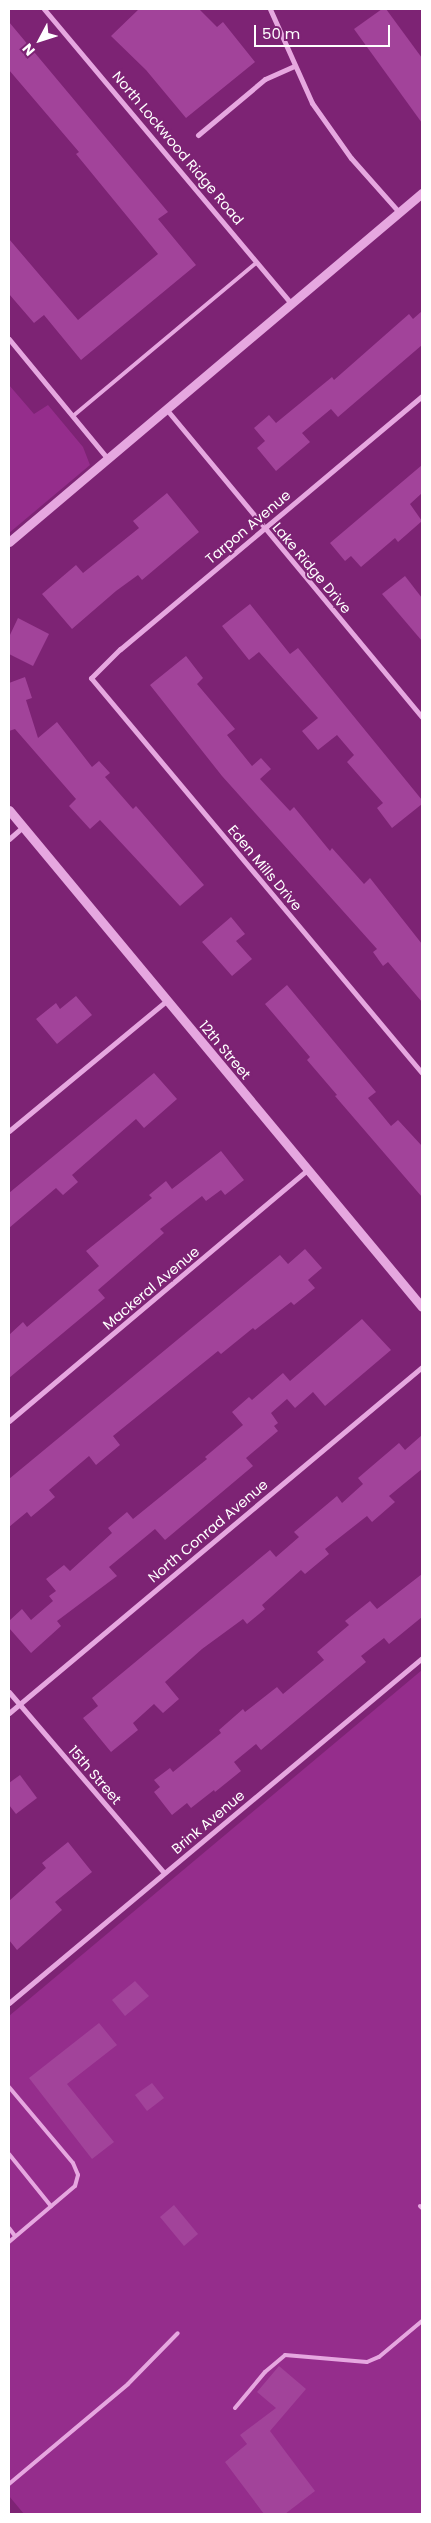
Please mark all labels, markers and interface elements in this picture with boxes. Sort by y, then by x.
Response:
north arrow [15,15,65,65]
scale bar [256,15,392,47]
text: 50 m [262,23,300,44]
text: N [17,39,40,60]
street label: North Lockwood Ridge Road [109,68,247,228]
street label: Tarpon Avenue [202,487,294,567]
street label: Lake Ridge Drive [269,519,355,617]
street label: Eden Mills Drive [224,822,306,914]
street label: 12th Street [196,1017,254,1083]
street label: Mackeral Avenue [100,1243,202,1333]
street label: North Conrad Avenue [145,1476,271,1586]
street label: 15th Street [65,1742,125,1808]
street label: Brink Avenue [168,1787,248,1857]

